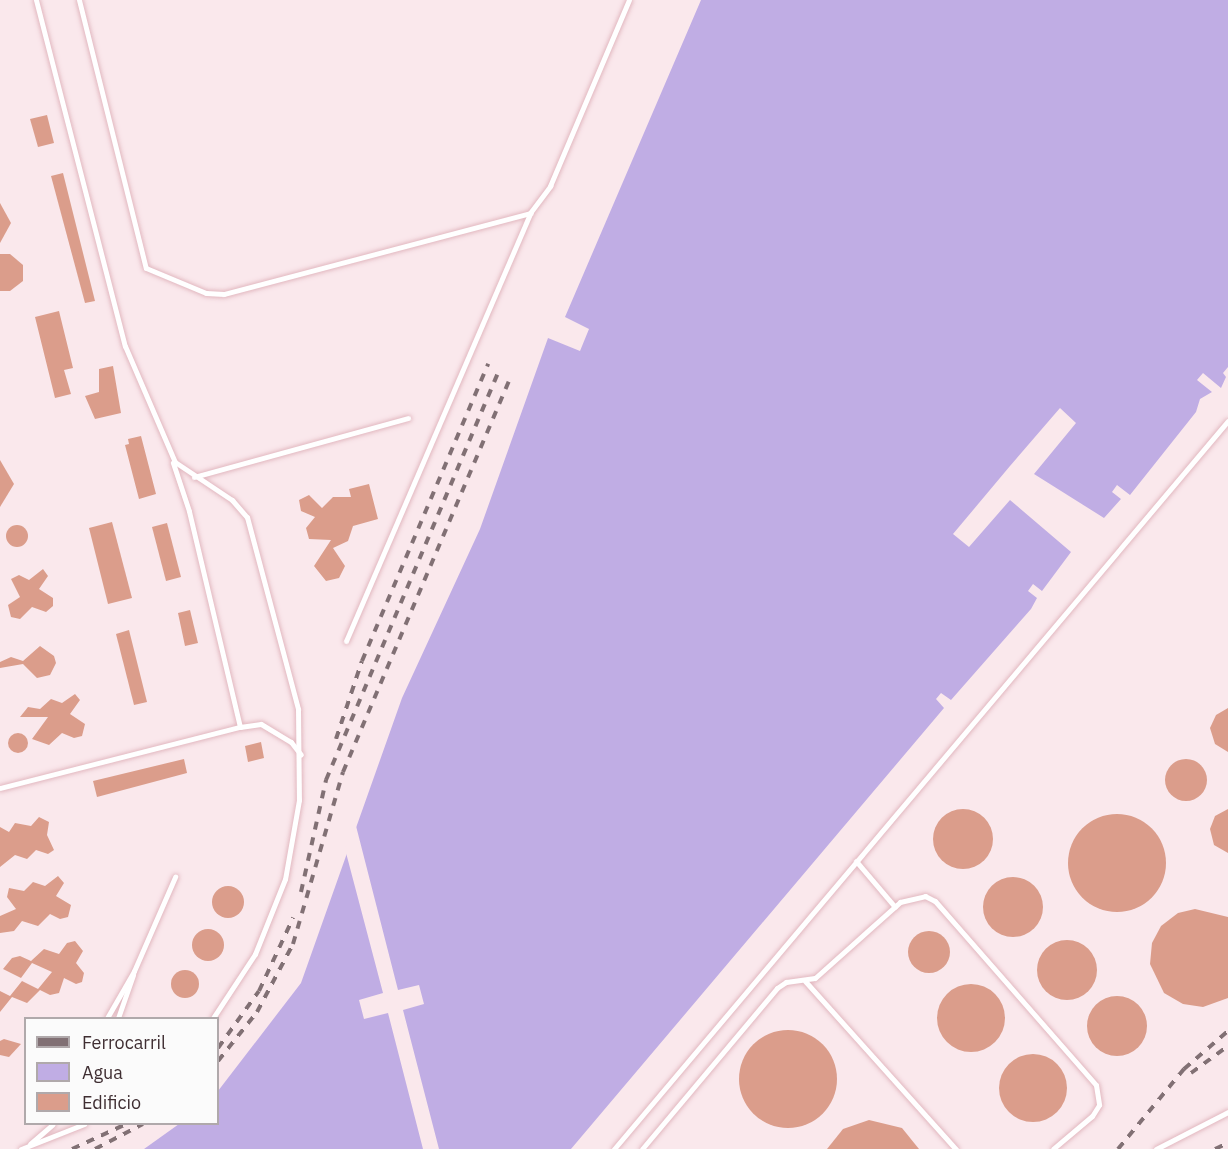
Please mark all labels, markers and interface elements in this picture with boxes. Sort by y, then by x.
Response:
legend [24,1017,219,1125]
text: Ferrocarril [82,1031,166,1054]
text: Agua [82,1061,123,1084]
text: Edificio [82,1091,141,1114]

